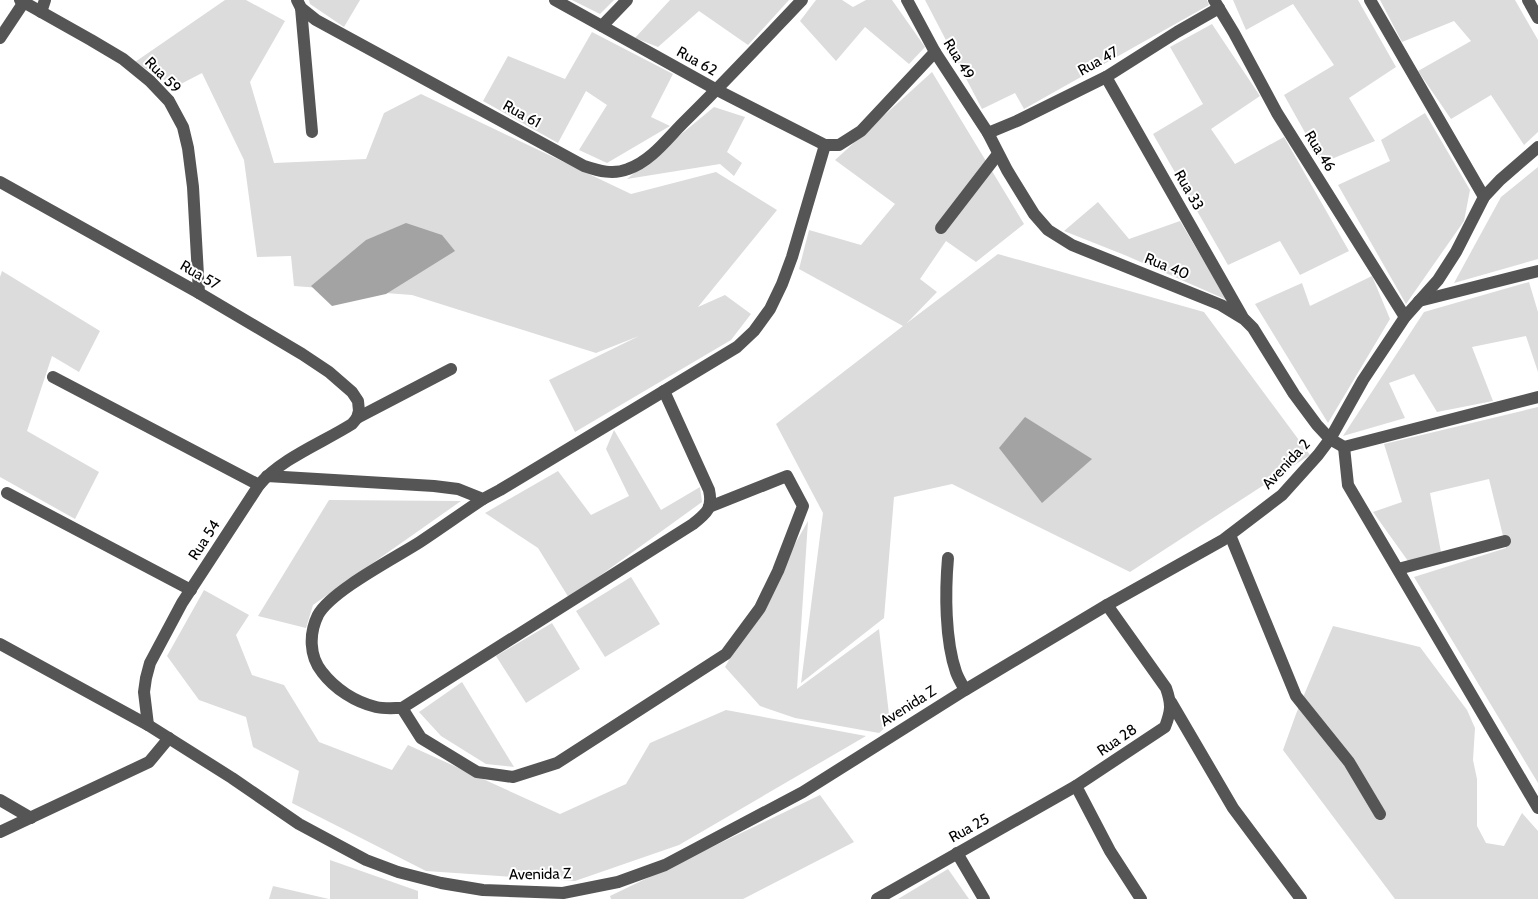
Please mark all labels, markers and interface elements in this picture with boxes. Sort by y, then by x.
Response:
street label: Rua 49 [940,35,978,83]
street label: Rua 47 [1075,42,1122,79]
street label: Rua 62 [674,43,721,80]
street label: Rua 59 [141,53,185,97]
street label: Rua 61 [500,96,544,132]
street label: Rua 46 [1301,127,1339,175]
street label: Rua 33 [1170,167,1208,213]
street label: Rua 40 [1142,249,1192,283]
street label: Rua 57 [177,256,223,294]
street label: Avenida 2 [1258,435,1314,493]
street label: Rua 54 [184,516,224,563]
street label: Avenida Z [877,681,940,730]
street label: Rua 28 [1094,720,1140,760]
street label: Rua 25 [946,810,992,846]
street label: Avenida Z [509,864,572,884]

